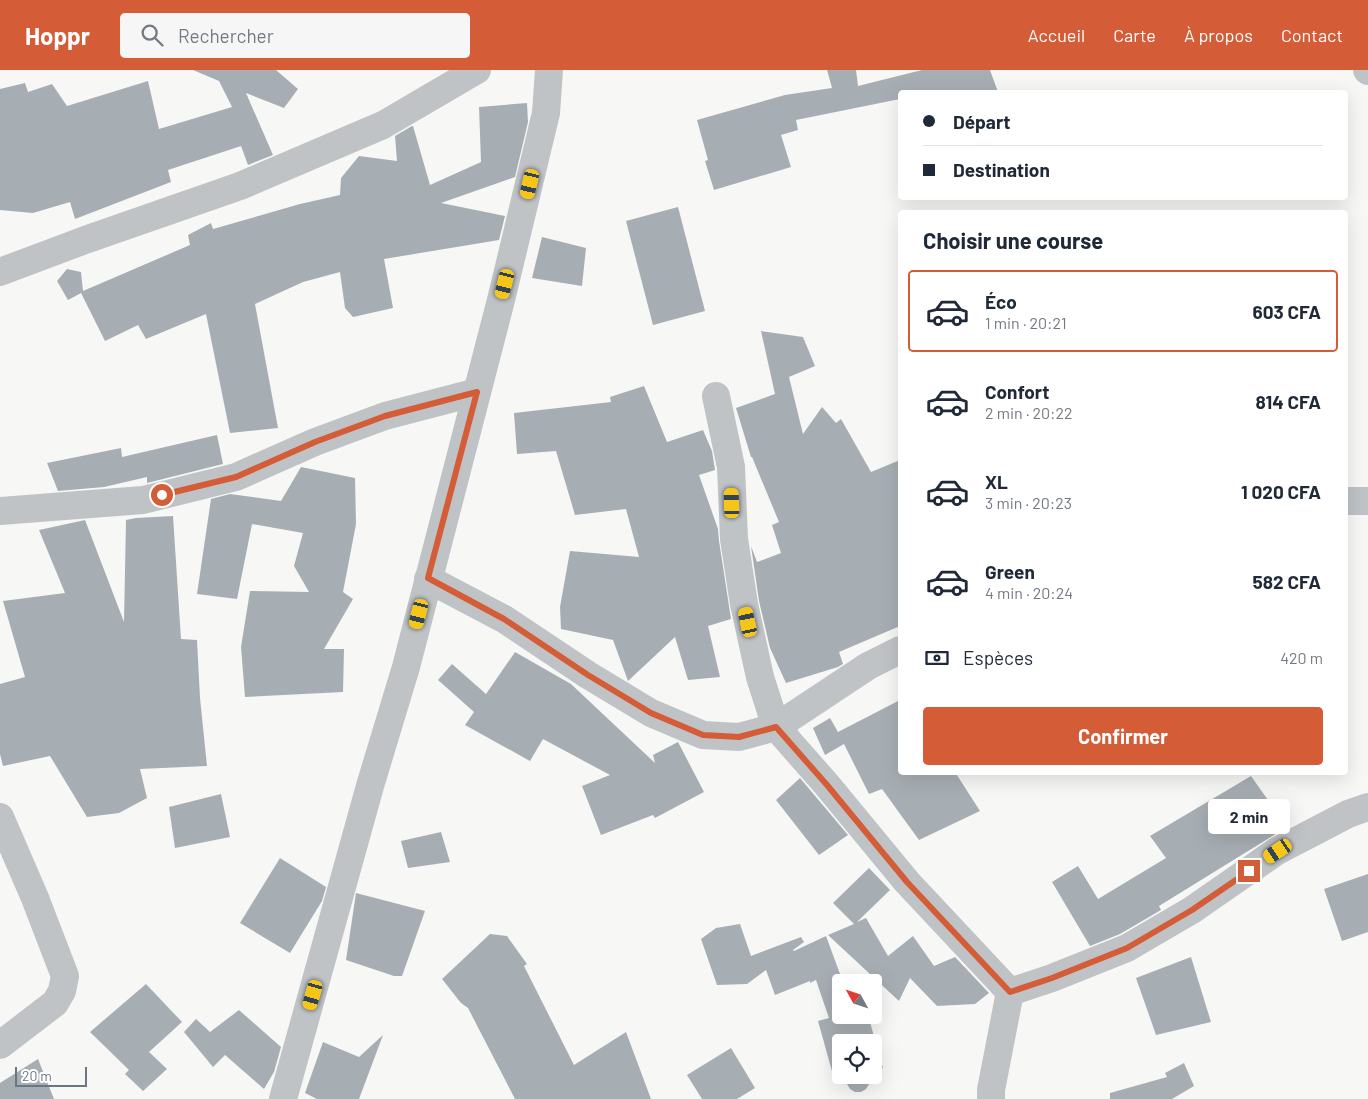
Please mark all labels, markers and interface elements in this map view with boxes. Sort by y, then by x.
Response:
search box [120,13,470,58]
text: Hoppr [25,21,90,50]
icon: search [138,21,166,49]
text: Rechercher [178,24,274,47]
text: Accueil [1028,24,1085,46]
text: Carte [1113,24,1156,46]
text: À propos [1184,24,1253,46]
text: Contact [1281,24,1343,46]
text: Départ [953,110,1011,133]
text: Destination [953,158,1050,181]
car [519,168,540,200]
text: Choisir une course [923,227,1103,253]
car [494,268,515,300]
icon: car [925,289,970,334]
text: Éco [985,290,1017,313]
text: 603 CFA [1252,300,1321,323]
text: 1 min · 20:21 [985,313,1067,332]
icon: car [925,379,970,424]
text: Confort [985,380,1049,403]
text: 814 CFA [1255,390,1321,413]
text: 2 min · 20:22 [985,403,1073,422]
icon: car [925,469,970,514]
text: XL [985,470,1008,493]
text: 1 020 CFA [1241,480,1321,503]
route start [151,484,173,506]
car [723,488,740,518]
text: 3 min · 20:23 [985,493,1072,512]
icon: car [925,559,970,604]
text: Green [985,560,1035,583]
text: 582 CFA [1253,570,1321,593]
text: 4 min · 20:24 [985,583,1073,602]
car [408,598,429,630]
car [737,606,758,638]
icon: cash [923,644,951,672]
text: Espèces [963,646,1033,669]
text: 420 m [1280,648,1323,667]
button: Confirmer [923,707,1323,765]
callout: 2 min [1208,798,1290,834]
text: 2 min [1230,807,1268,826]
car [1261,836,1294,866]
route end [1238,860,1260,882]
north arrow [832,974,882,1024]
map controls [832,974,882,1084]
car [301,979,324,1011]
button: locate [832,1034,882,1084]
scale bar [15,1064,88,1087]
text: 20 m [22,1067,52,1084]

